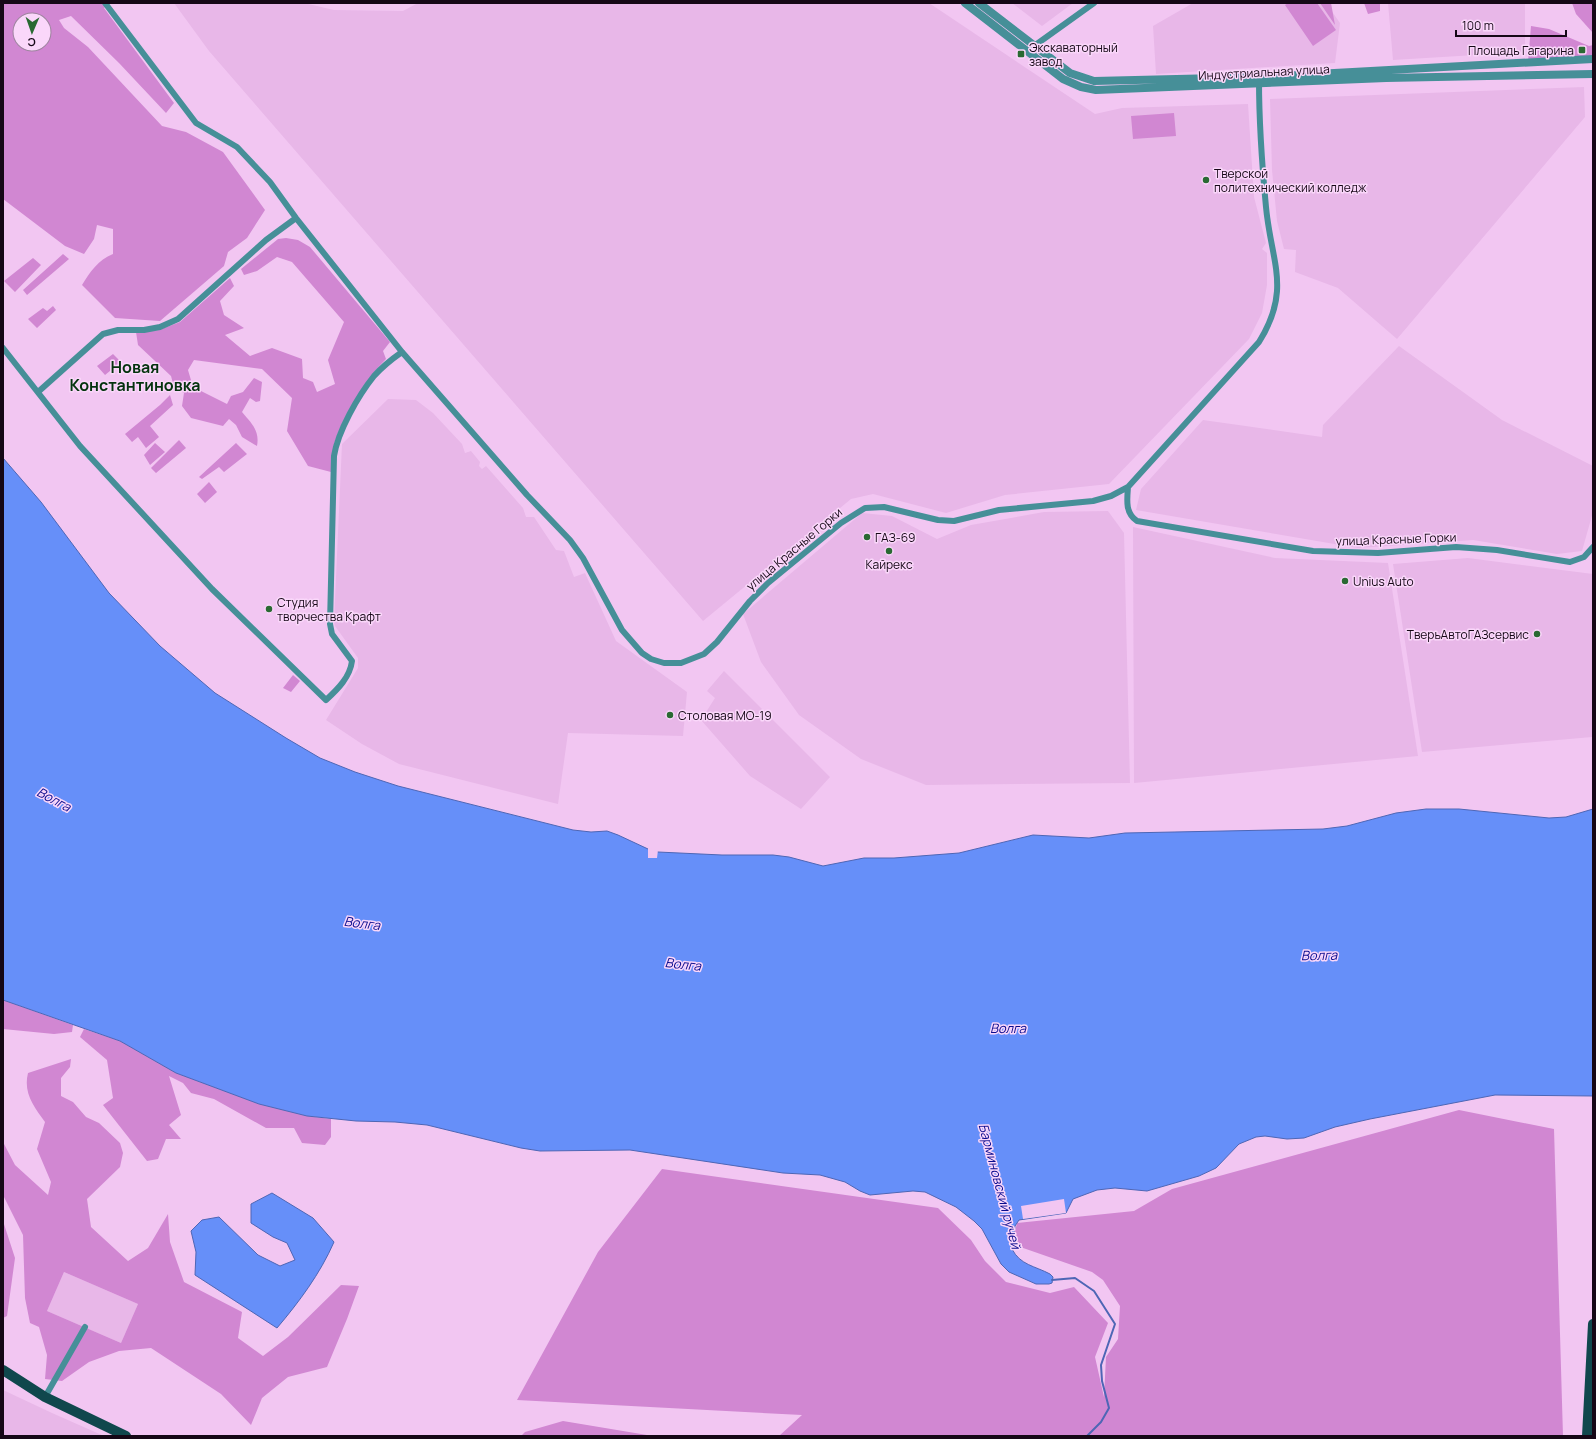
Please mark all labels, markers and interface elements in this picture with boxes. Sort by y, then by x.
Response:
north arrow [12,12,52,52]
scale bar [1456,12,1566,38]
text: 100 m [1462,17,1494,34]
text: С [27,35,36,50]
place label: Экскаваторный завод [1029,39,1118,70]
place label: Площадь Гагарина [1468,42,1574,59]
marker: Площадь Гагарина [1577,45,1587,55]
marker: Экскаваторный завод [1016,49,1026,59]
street label: Индустриальная улица [1198,60,1330,84]
place label: Тверской политехнический колледж [1214,165,1367,196]
marker: Тверской политехнический колледж [1201,175,1211,185]
district label: Новая Константиновка [69,356,201,396]
street label: улица Красные Горки [742,504,846,594]
street label: улица Красные Горки [1335,528,1457,550]
place label: ГАЗ-69 [875,529,915,546]
marker: ГАЗ-69 [862,532,872,542]
marker: Кайрекс [884,546,894,556]
place label: Кайрекс [865,556,913,573]
place label: Unius Auto [1353,573,1414,590]
marker: Unius Auto [1340,576,1350,586]
place label: Студия творчества Крафт [277,594,381,625]
marker: Студия творчества Крафт [264,604,274,614]
place label: ТверьАвтоГАЗсервис [1407,626,1529,643]
marker: ТверьАвтоГАЗсервис [1532,629,1542,639]
place label: Столовая МО-19 [678,707,772,724]
marker: Столовая МО-19 [665,710,675,720]
water label: Волга [34,783,75,816]
water label: Волга [343,912,382,934]
water label: Волга [1301,946,1338,964]
water label: Волга [664,953,703,975]
water label: Волга [990,1019,1027,1037]
water label: Барминовский ручей [975,1121,1026,1252]

